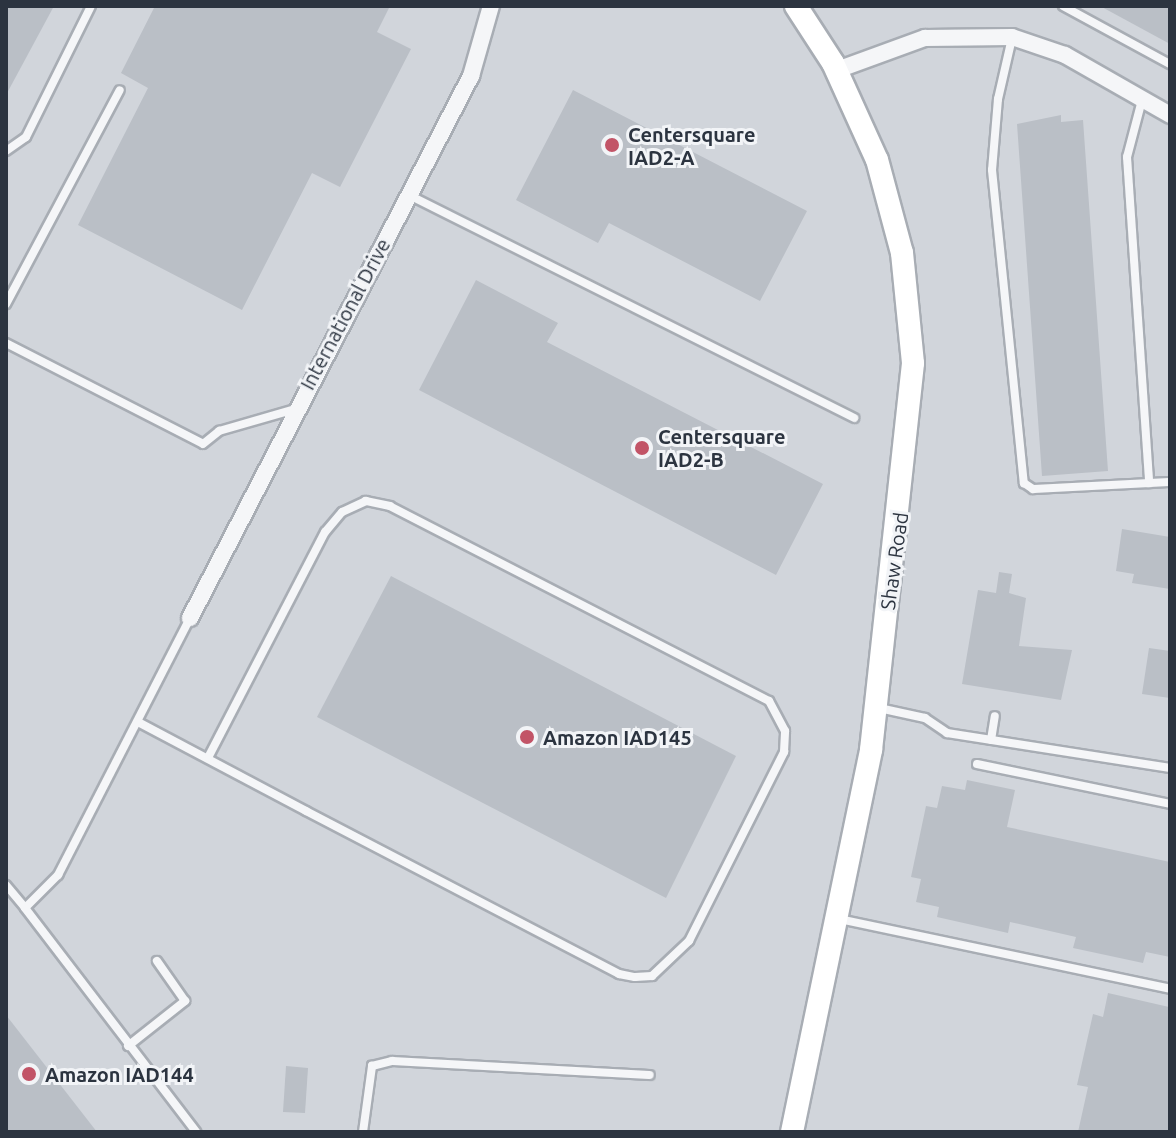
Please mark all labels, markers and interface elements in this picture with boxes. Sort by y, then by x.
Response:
place label: Centersquare IAD2-A [628,122,755,169]
marker: Centersquare IAD2-A [603,136,621,154]
street label: International Drive [295,234,395,394]
place label: Centersquare IAD2-B [658,424,785,471]
marker: Centersquare IAD2-B [633,439,651,457]
street label: Shaw Road [875,511,913,611]
place label: Amazon IAD145 [543,725,692,749]
marker: Amazon IAD145 [518,728,536,746]
place label: Amazon IAD144 [45,1062,194,1086]
marker: Amazon IAD144 [20,1065,38,1083]

